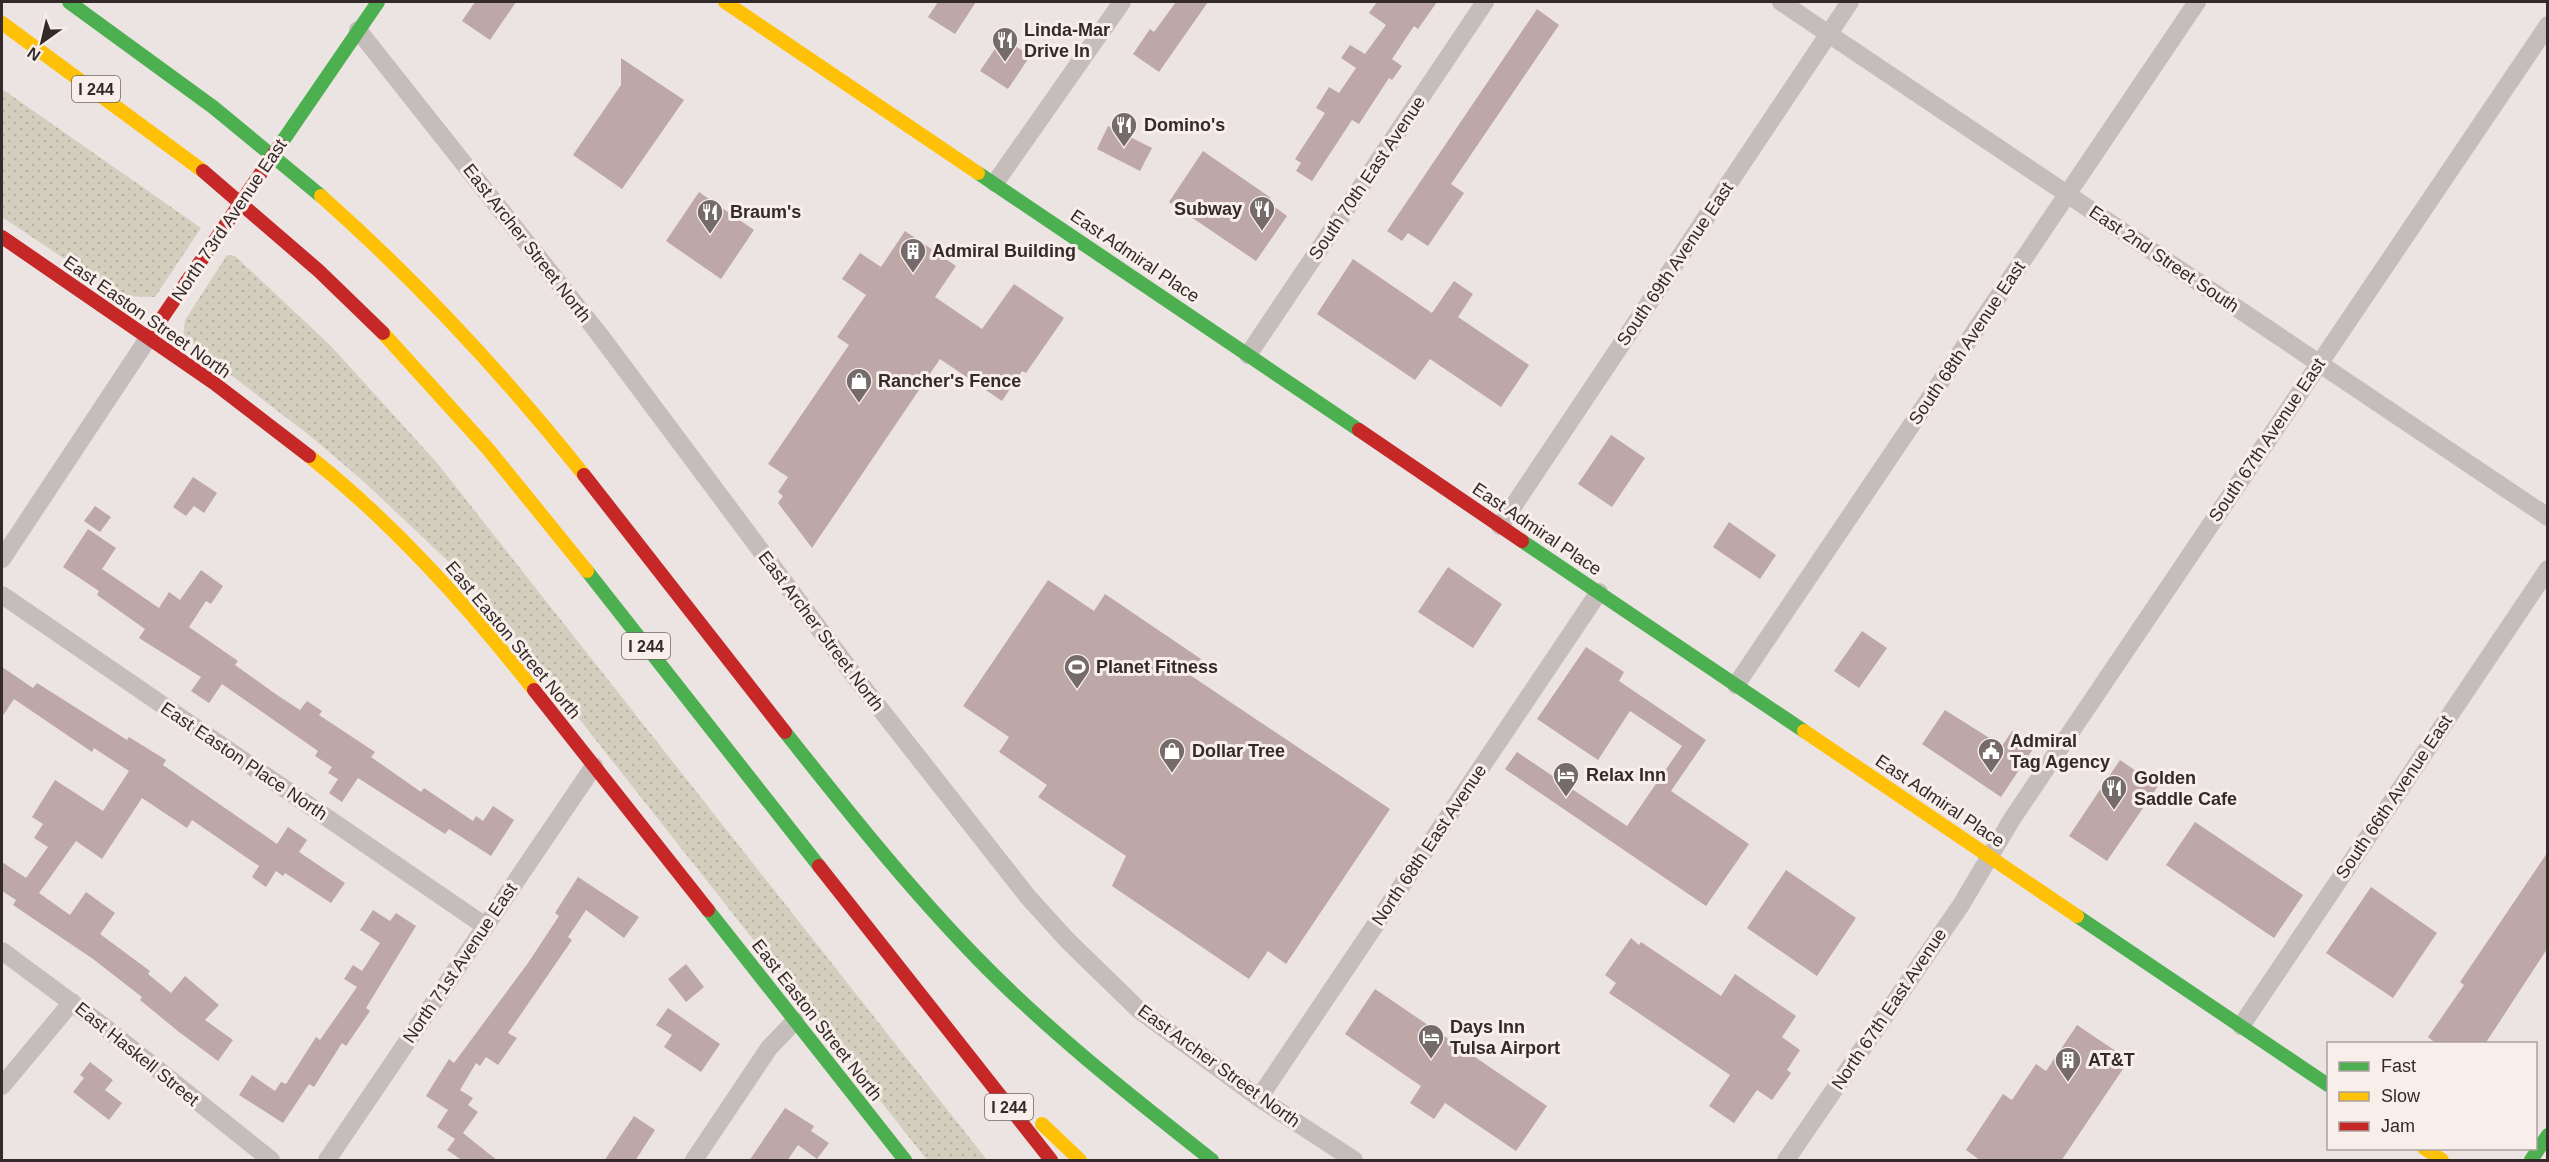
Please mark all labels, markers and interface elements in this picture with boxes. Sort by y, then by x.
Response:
north arrow [12,12,72,72]
place label: Linda-Mar Drive In [1024,20,1110,61]
restaurant icon: Linda-Mar Drive In [990,25,1020,63]
text: N [24,44,43,64]
road number: I 244 [72,76,120,102]
street label: South 70th East Avenue [1305,92,1429,264]
restaurant icon: Domino's [1109,110,1139,148]
place label: Domino's [1144,115,1225,135]
street label: North 73rd Avenue East [167,135,291,305]
street label: East Archer Street North [459,160,595,326]
street label: South 69th Avenue East [1613,178,1737,350]
restaurant icon: Subway [1247,194,1277,232]
restaurant icon: Braum's [695,197,725,235]
place label: Subway [1174,199,1242,219]
street label: East 2nd Street South [2085,201,2243,317]
place label: Braum's [730,202,801,222]
street label: East Admiral Place [1067,205,1203,307]
building icon: Admiral Building [898,236,928,274]
place label: Admiral Building [932,241,1076,261]
street label: East Easton Street North [60,252,234,382]
street label: South 68th Avenue East [1905,257,2029,429]
street label: South 67th Avenue East [2205,354,2329,526]
shop icon: Rancher's Fence [844,366,874,404]
place label: Rancher's Fence [878,371,1021,391]
street label: East Admiral Place [1469,478,1605,580]
street label: East Archer Street North [754,547,888,715]
street label: East Easton Street North [441,557,585,723]
road number: I 244 [622,633,670,659]
sports icon: Planet Fitness [1062,652,1092,690]
place label: Planet Fitness [1096,657,1218,677]
street label: East Easton Place North [157,698,331,824]
street label: South 66th Avenue East [2332,711,2456,883]
place label: Admiral Tag Agency [2010,731,2110,772]
shop icon: Dollar Tree [1157,736,1187,774]
public building icon: Admiral Tag Agency [1976,736,2006,774]
place label: Dollar Tree [1192,741,1285,761]
street label: East Admiral Place [1872,750,2008,852]
hotel icon: Relax Inn [1551,760,1581,798]
street label: North 68th East Avenue [1368,761,1490,929]
place label: Relax Inn [1586,765,1666,785]
place label: Golden Saddle Cafe [2134,768,2237,809]
restaurant icon: Golden Saddle Cafe [2099,773,2129,811]
street label: North 71st Avenue East [399,879,521,1047]
street label: North 67th East Avenue [1828,925,1950,1093]
street label: East Easton Street North [748,935,886,1105]
street label: East Haskell Street [71,998,203,1110]
street label: East Archer Street North [1134,1001,1304,1131]
place label: Days Inn Tulsa Airport [1450,1017,1560,1058]
hotel icon: Days Inn Tulsa Airport [1416,1022,1446,1060]
legend [2327,1042,2537,1150]
building icon: AT&T [2053,1045,2083,1083]
place label: AT&T [2088,1050,2135,1070]
text: Fast [2381,1056,2416,1076]
text: Slow [2381,1086,2421,1106]
road number: I 244 [985,1094,1033,1120]
text: Jam [2381,1116,2415,1136]

